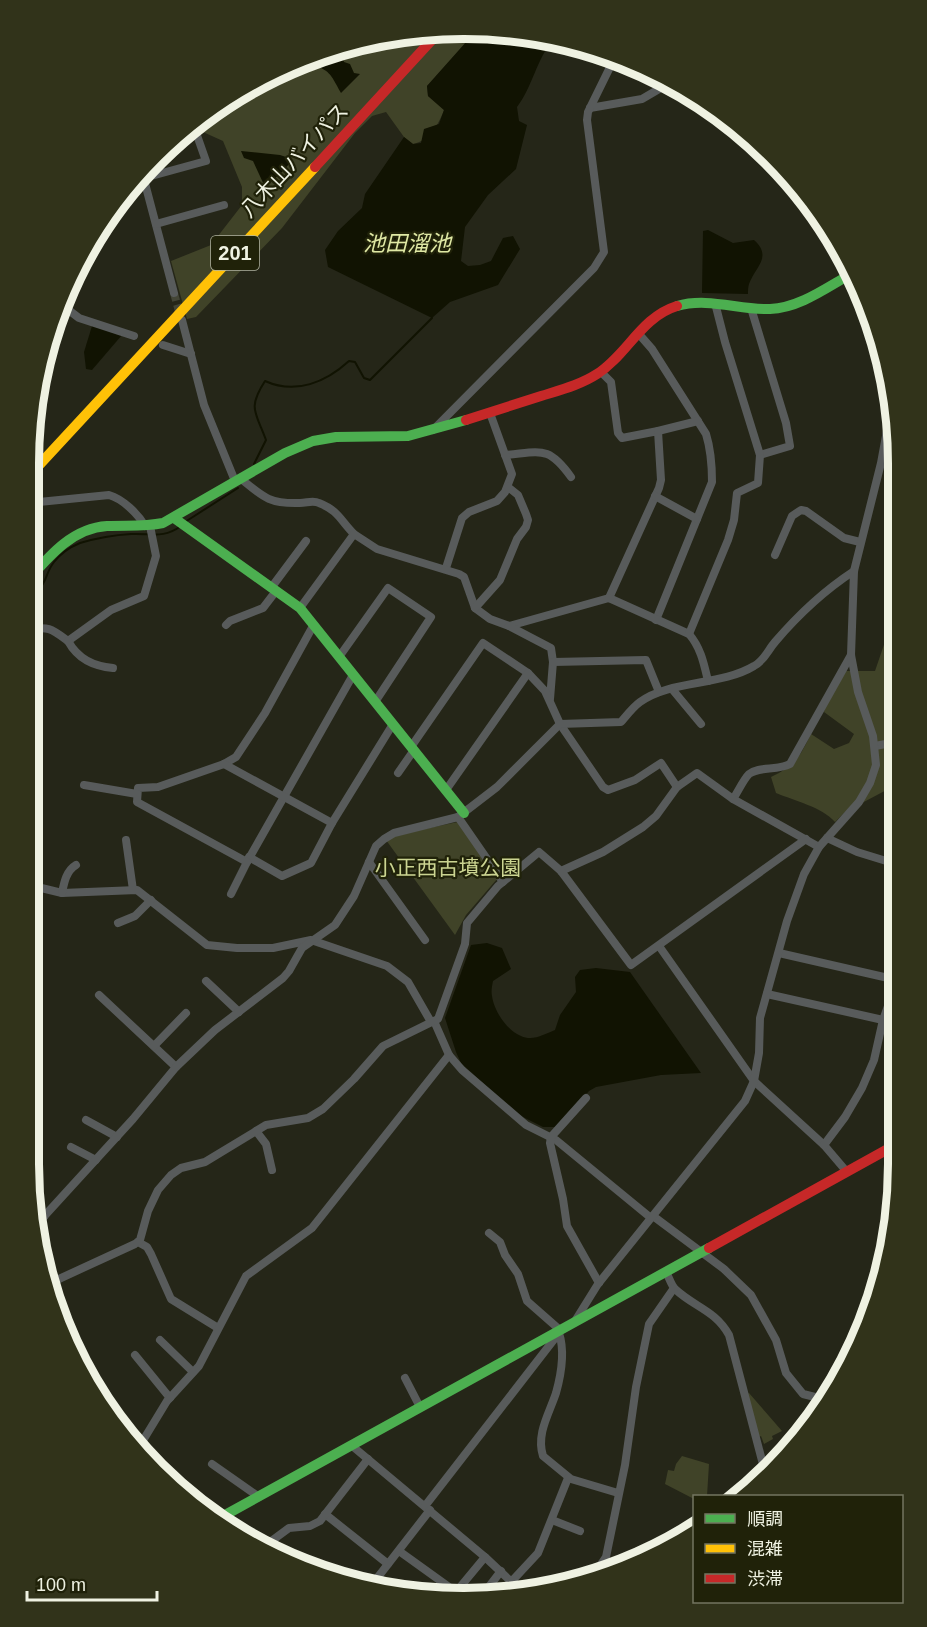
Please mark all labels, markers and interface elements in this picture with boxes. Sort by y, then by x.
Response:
street label: 八木山バイパス [236,99,352,221]
water label: 池田溜池 [363,231,453,256]
road number: 201 [211,236,259,270]
park label: 小正西古墳公園 [375,856,522,879]
legend [693,1495,903,1603]
text: 順調 [747,1509,783,1529]
text: 混雑 [747,1539,783,1559]
scale bar [27,1564,158,1602]
text: 渋滞 [747,1569,783,1589]
text: 100 m [36,1575,86,1595]

